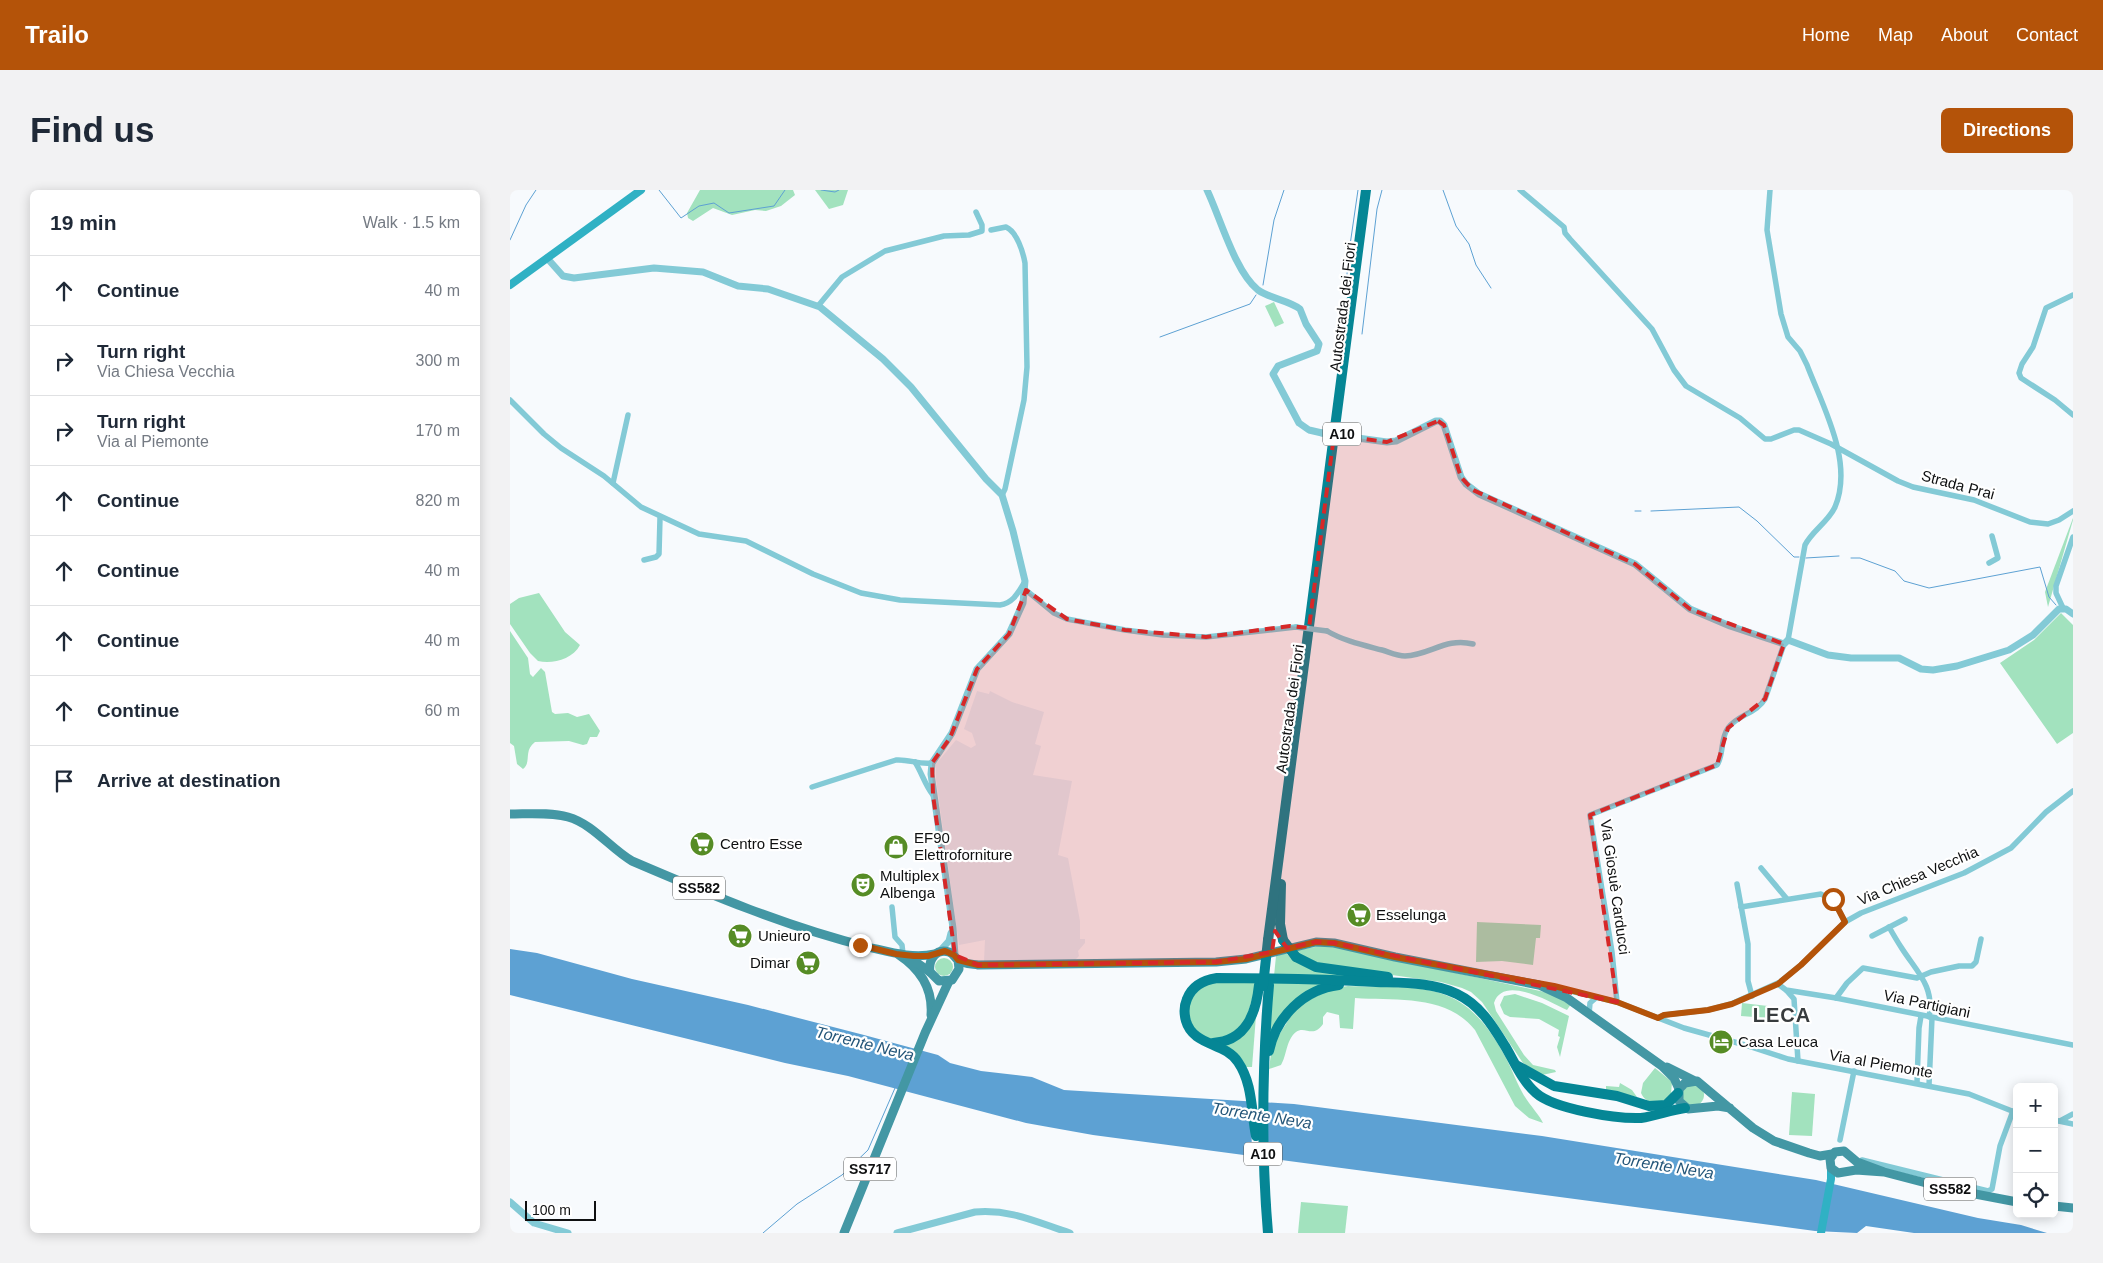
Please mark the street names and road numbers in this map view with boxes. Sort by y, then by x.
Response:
street label: Autostrada dei Fiori [1326,241,1359,373]
road number: A10 [1323,422,1361,445]
street label: Strada Prai [1920,467,1997,502]
street label: Autostrada dei Fiori [1272,643,1307,775]
street label: Via Giosuè Carducci [1598,818,1633,956]
street label: Via Chiesa Vecchia [1855,842,1981,909]
road number: SS582 [673,876,725,900]
street label: Via Partigiani [1882,986,1972,1021]
street label: Via al Piemonte [1828,1046,1934,1081]
road number: A10 [1244,1142,1282,1166]
road number: SS717 [844,1158,896,1181]
road number: SS582 [1924,1178,1976,1201]

